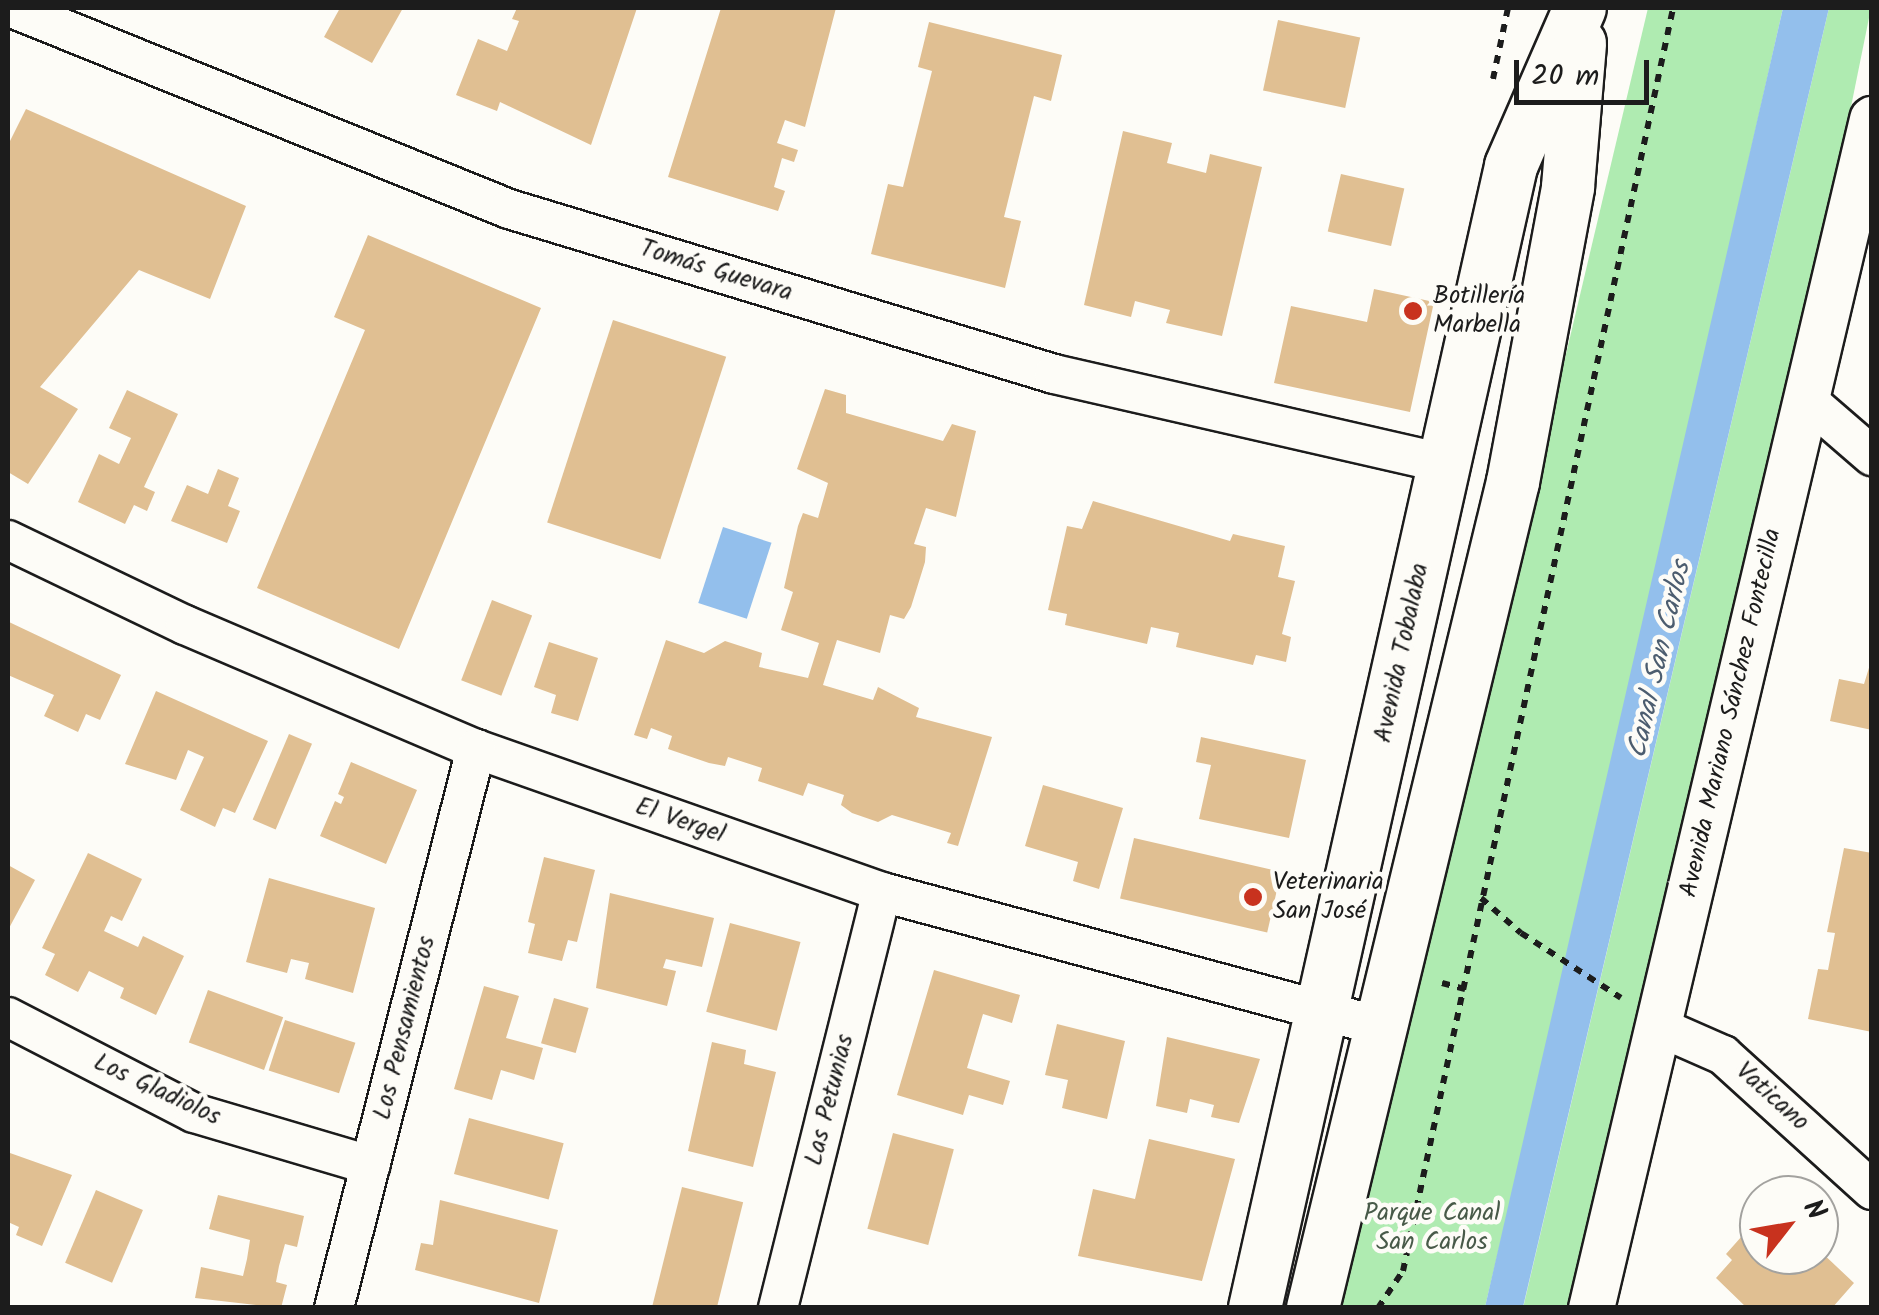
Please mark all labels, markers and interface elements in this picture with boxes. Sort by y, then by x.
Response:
scale bar [1519,40,1654,102]
text: 20 m [1531,53,1599,101]
street label: Tomás Guevara [636,234,796,308]
place label: Botillería Marbella [1433,282,1525,341]
marker: Botillería Marbella [1402,300,1424,322]
street label: Avenida Mariano Sánchez Fontecilla [1674,526,1788,900]
water label: Canal San Carlos [1621,558,1699,762]
street label: Avenida Tobalaba [1368,561,1436,745]
street label: El Vergel [631,792,729,850]
place label: Veterinaria San José [1273,868,1384,927]
marker: Veterinaria San José [1242,886,1264,908]
street label: Los Pensamientos [368,933,442,1123]
street label: Las Petunias [799,1031,861,1169]
street label: Los Gladiolos [89,1048,225,1132]
street label: Vaticano [1729,1056,1815,1138]
north arrow [1739,1175,1839,1275]
text: N [1790,1191,1837,1229]
park label: Parque Canal San Carlos [1364,1199,1500,1258]

